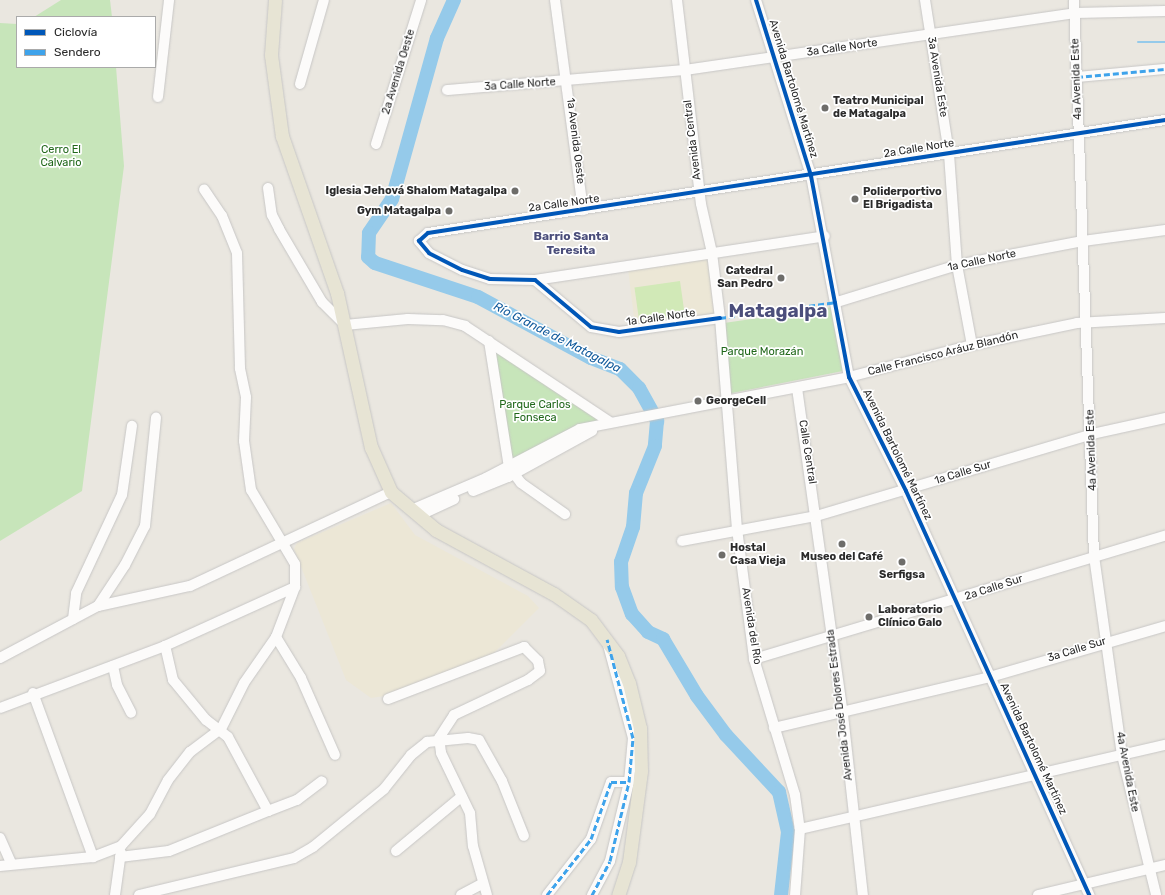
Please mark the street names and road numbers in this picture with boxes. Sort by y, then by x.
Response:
street label: Avenida Bartolomé Martínez [766,18,820,160]
street label: 2a Avenida Oeste [380,28,418,116]
street label: 3a Calle Norte [806,36,878,60]
street label: 3a Avenida Este [924,36,950,118]
street label: 4a Avenida Este [1069,38,1085,120]
street label: 3a Calle Norte [484,76,556,94]
street label: 1a Avenida Oeste [563,97,587,185]
street label: Avenida Central [682,99,704,181]
street label: 2a Calle Norte [883,137,955,161]
street label: 2a Calle Norte [528,192,600,216]
street label: 1a Calle Norte [947,247,1017,275]
street label: 1a Calle Norte [626,307,696,329]
street label: Calle Francisco Aráuz Blandón [866,329,1020,379]
street label: Avenida Bartolomé Martínez [860,387,934,523]
street label: 4a Avenida Este [1084,409,1100,491]
street label: Calle Central [795,419,819,485]
street label: 1a Calle Sur [933,458,993,488]
street label: 2a Calle Sur [963,572,1025,604]
street label: Avenida del Río [738,586,764,666]
street label: Avenida José Dolores Estrada [824,629,856,781]
street label: 3a Calle Sur [1046,635,1108,665]
street label: Avenida Bartolomé Martínez [997,681,1069,817]
street label: 4a Avenida Este [1113,730,1141,814]

